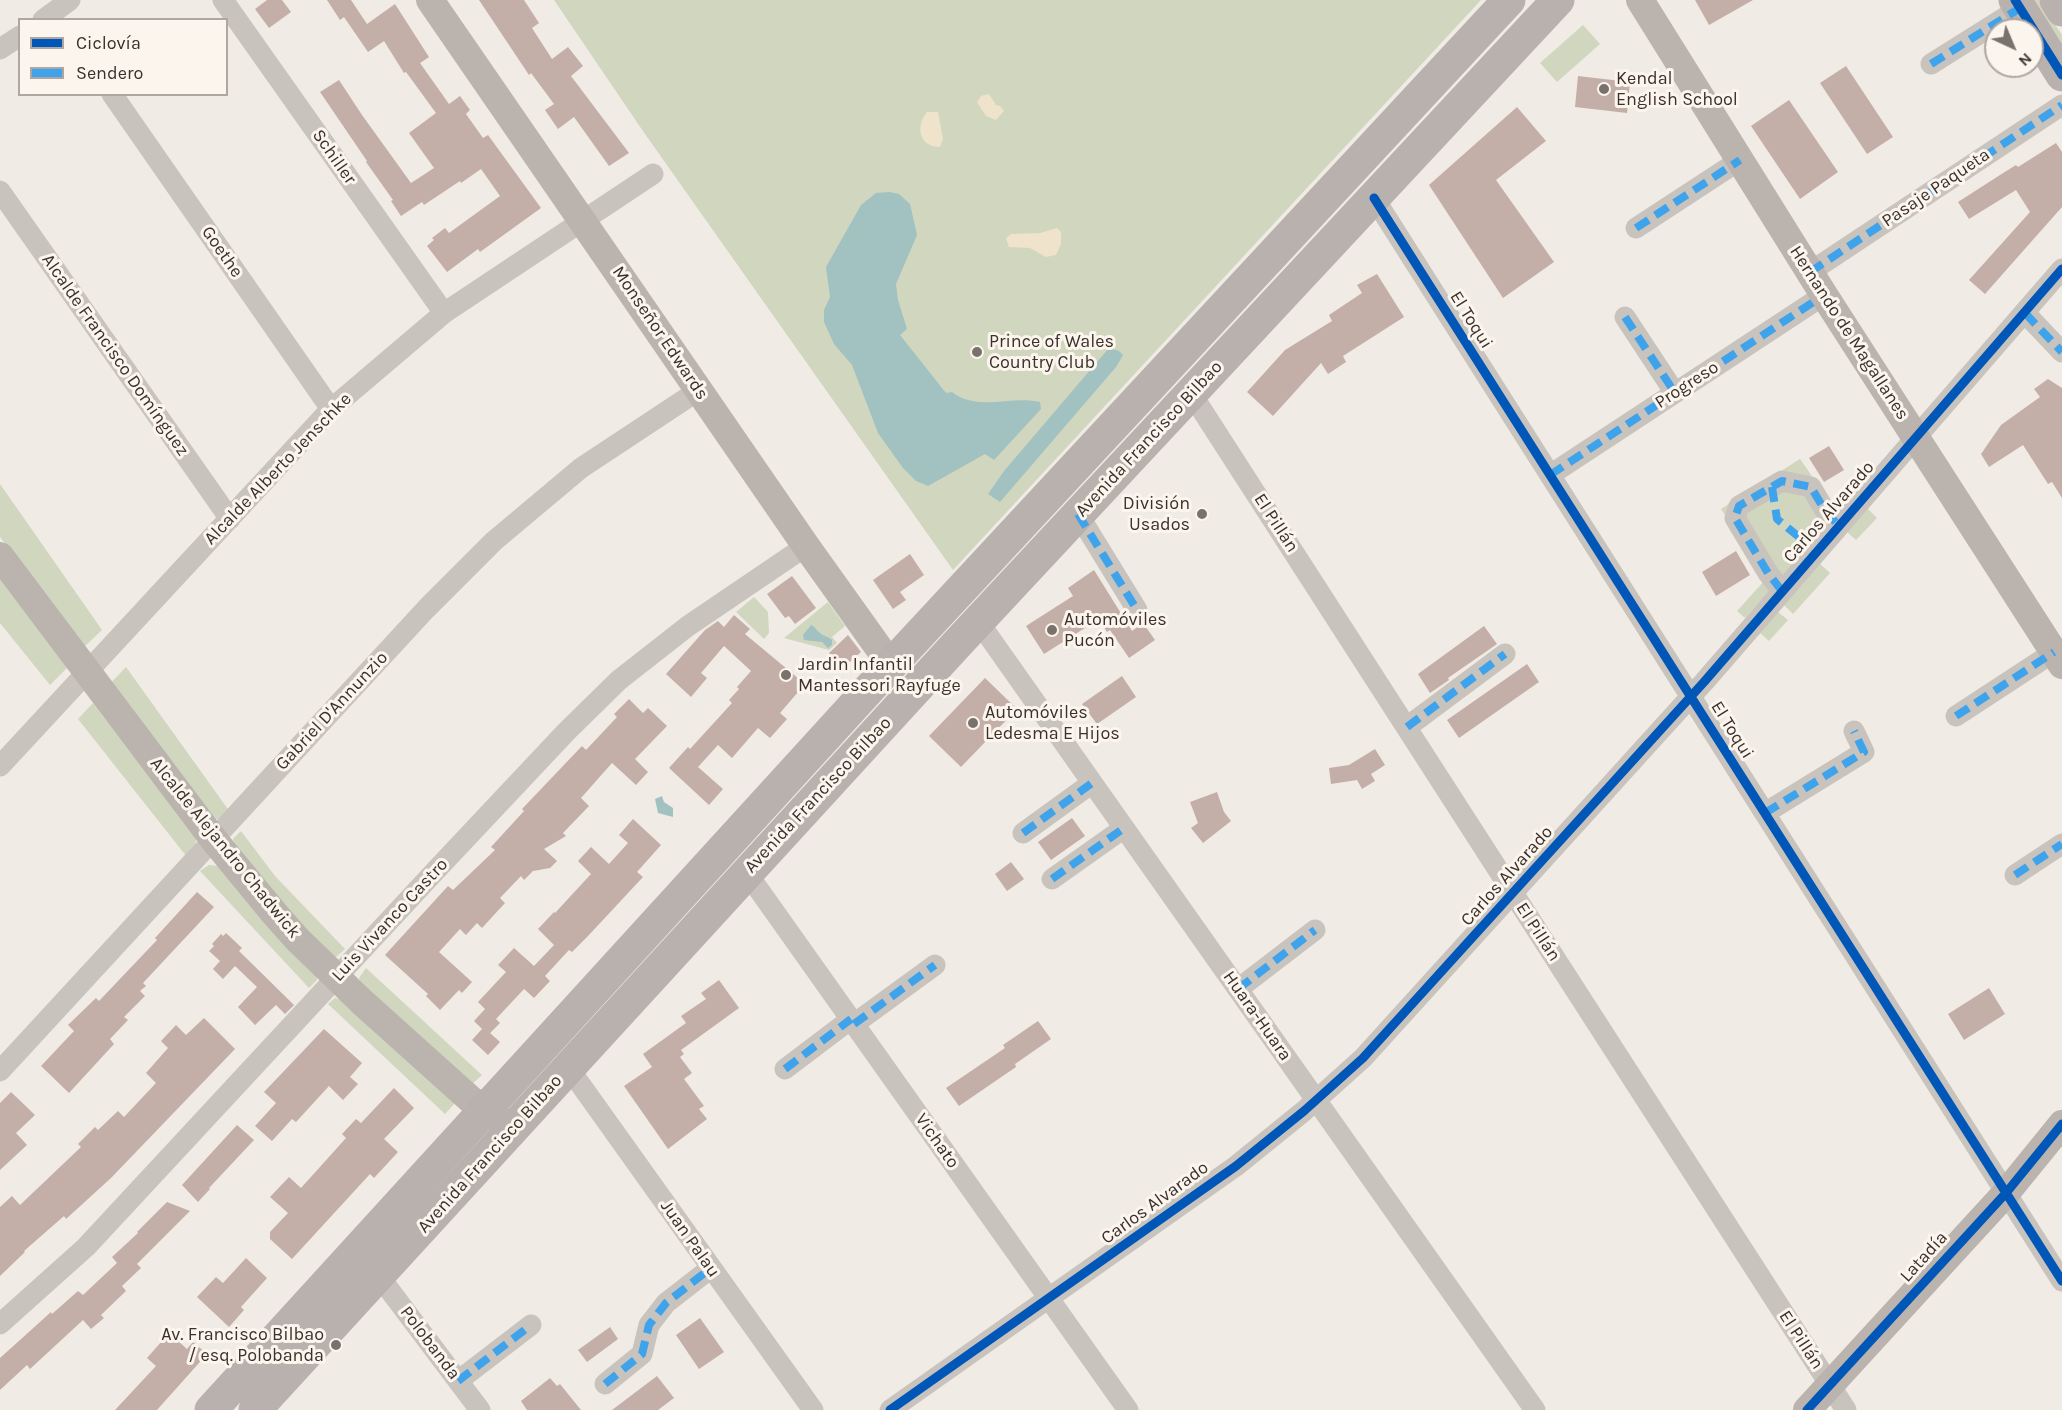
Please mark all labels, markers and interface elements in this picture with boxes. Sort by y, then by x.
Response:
legend [18,18,228,96]
north arrow [1984,18,2044,78]
text: Ciclovía [76,32,141,54]
text: N [2015,49,2036,71]
text: Sendero [76,62,143,84]
place label: Kendal English School [1616,68,1738,110]
marker: Kendal English School [1597,82,1611,96]
street label: Schiller [307,125,361,189]
street label: Pasaje Paqueta [1878,144,1994,232]
street label: Goethe [197,222,247,282]
street label: Hernando de Magallanes [1785,242,1913,424]
street label: Alcalde Francisco Domínguez [37,250,193,460]
street label: Monseñor Edwards [607,262,713,404]
street label: El Toqui [1445,287,1497,353]
place label: Prince of Wales Country Club [989,331,1114,374]
marker: Prince of Wales Country Club [970,345,984,359]
street label: Avenida Francisco Bilbao [1071,356,1227,522]
street label: Progreso [1651,356,1723,414]
street label: Alcalde Alberto Jenschke [200,389,356,549]
street label: Carlos Alvarado [1779,457,1879,567]
street label: El Pillán [1249,490,1303,556]
place label: División Usados [1123,493,1190,536]
marker: División Usados [1195,507,1209,521]
place label: Automóviles Pucón [1064,609,1167,652]
marker: Automóviles Pucón [1045,623,1059,637]
street label: Gabriel D'Annunzio [271,647,393,775]
place label: Jardin Infantil Mantessori Rayfuge [798,654,961,696]
marker: Jardin Infantil Mantessori Rayfuge [779,668,793,682]
street label: El Toqui [1706,697,1758,763]
place label: Automóviles Ledesma E Hijos [985,702,1120,744]
street label: Avenida Francisco Bilbao [740,712,896,878]
marker: Automóviles Ledesma E Hijos [966,716,980,730]
street label: Alcalde Alejandro Chadwick [145,753,305,943]
street label: Carlos Alvarado [1456,821,1558,931]
street label: Luis Vivanco Castro [327,854,453,986]
street label: El Pillán [1511,899,1565,965]
street label: Huara-Huara [1218,967,1296,1065]
street label: Avenida Francisco Bilbao [413,1070,567,1238]
street label: Vichato [910,1109,964,1173]
street label: Carlos Alvarado [1097,1157,1213,1249]
street label: Juan Palau [656,1196,724,1282]
street label: Latadía [1896,1227,1952,1287]
street label: Polobanda [395,1302,465,1384]
street label: El Pillán [1774,1307,1828,1373]
place label: Av. Francisco Bilbao / esq. Polobanda [161,1324,324,1366]
marker: Av. Francisco Bilbao / esq. Polobanda [329,1338,343,1352]

